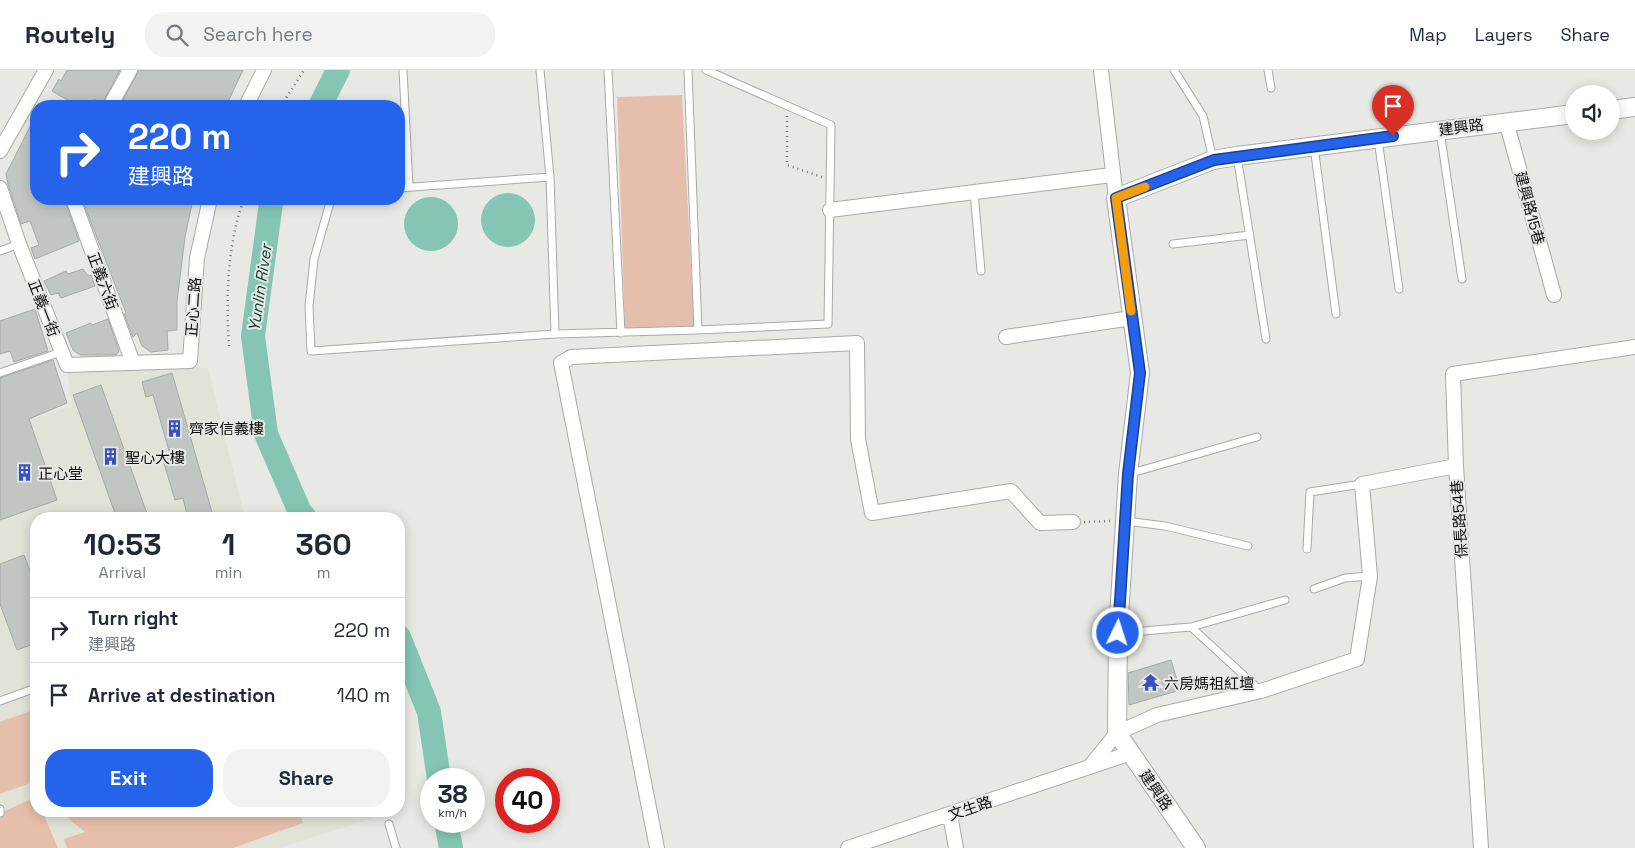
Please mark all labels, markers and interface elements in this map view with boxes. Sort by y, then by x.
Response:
search box [145,12,495,57]
text: Routely [25,19,115,50]
icon: search [163,21,191,49]
text: Search here [203,22,313,47]
text: Map [1409,23,1447,46]
text: Layers [1475,23,1532,46]
text: Share [1560,23,1610,46]
pin [1372,85,1414,136]
map controls [1565,85,1620,140]
button: sound [1565,85,1620,140]
icon: arrive [1379,92,1407,120]
street label: 建興路 [1437,114,1485,140]
text: 220 m [128,115,231,159]
icon: right [45,120,110,185]
text: 建興路 [128,162,194,190]
street label: 建興路15巷 [1511,169,1549,247]
water label: Yunlin River [243,241,277,333]
street label: 正義六街 [84,250,122,312]
street label: 正心二路 [181,276,205,338]
street label: 正義一街 [24,277,64,339]
building icon: 齊家信義樓 [165,418,185,438]
place label: 齊家信義樓 [189,419,264,438]
building icon: 聖心大樓 [101,447,121,467]
place label: 聖心大樓 [125,448,185,467]
building icon: 正心堂 [14,463,34,483]
place label: 正心堂 [38,464,83,483]
street label: 保長路54巷 [1447,479,1471,559]
text: 10:53 [83,525,161,564]
text: 1 [222,525,235,564]
text: 360 [295,525,352,564]
text: Arrival [99,562,146,583]
text: min [215,562,242,583]
text: m [317,562,330,583]
text: Turn right [88,606,178,631]
position arrow [1091,606,1143,658]
icon: right [45,616,73,644]
text: 220 m [334,618,390,643]
text: 建興路 [88,634,136,655]
temple icon: 六房媽祖紅壇 [1140,673,1160,693]
place label: 六房媽祖紅壇 [1164,674,1254,693]
icon: arrive [45,681,73,709]
text: Arrive at destination [88,683,276,708]
text: 140 m [337,683,390,708]
button: Exit [45,749,213,807]
button: Share [223,749,390,807]
street label: 建興路 [1136,766,1176,814]
speed limit sign: 40 [495,768,560,833]
text: 38 [437,778,468,810]
street label: 文生路 [946,792,994,824]
text: km/h [438,805,467,821]

